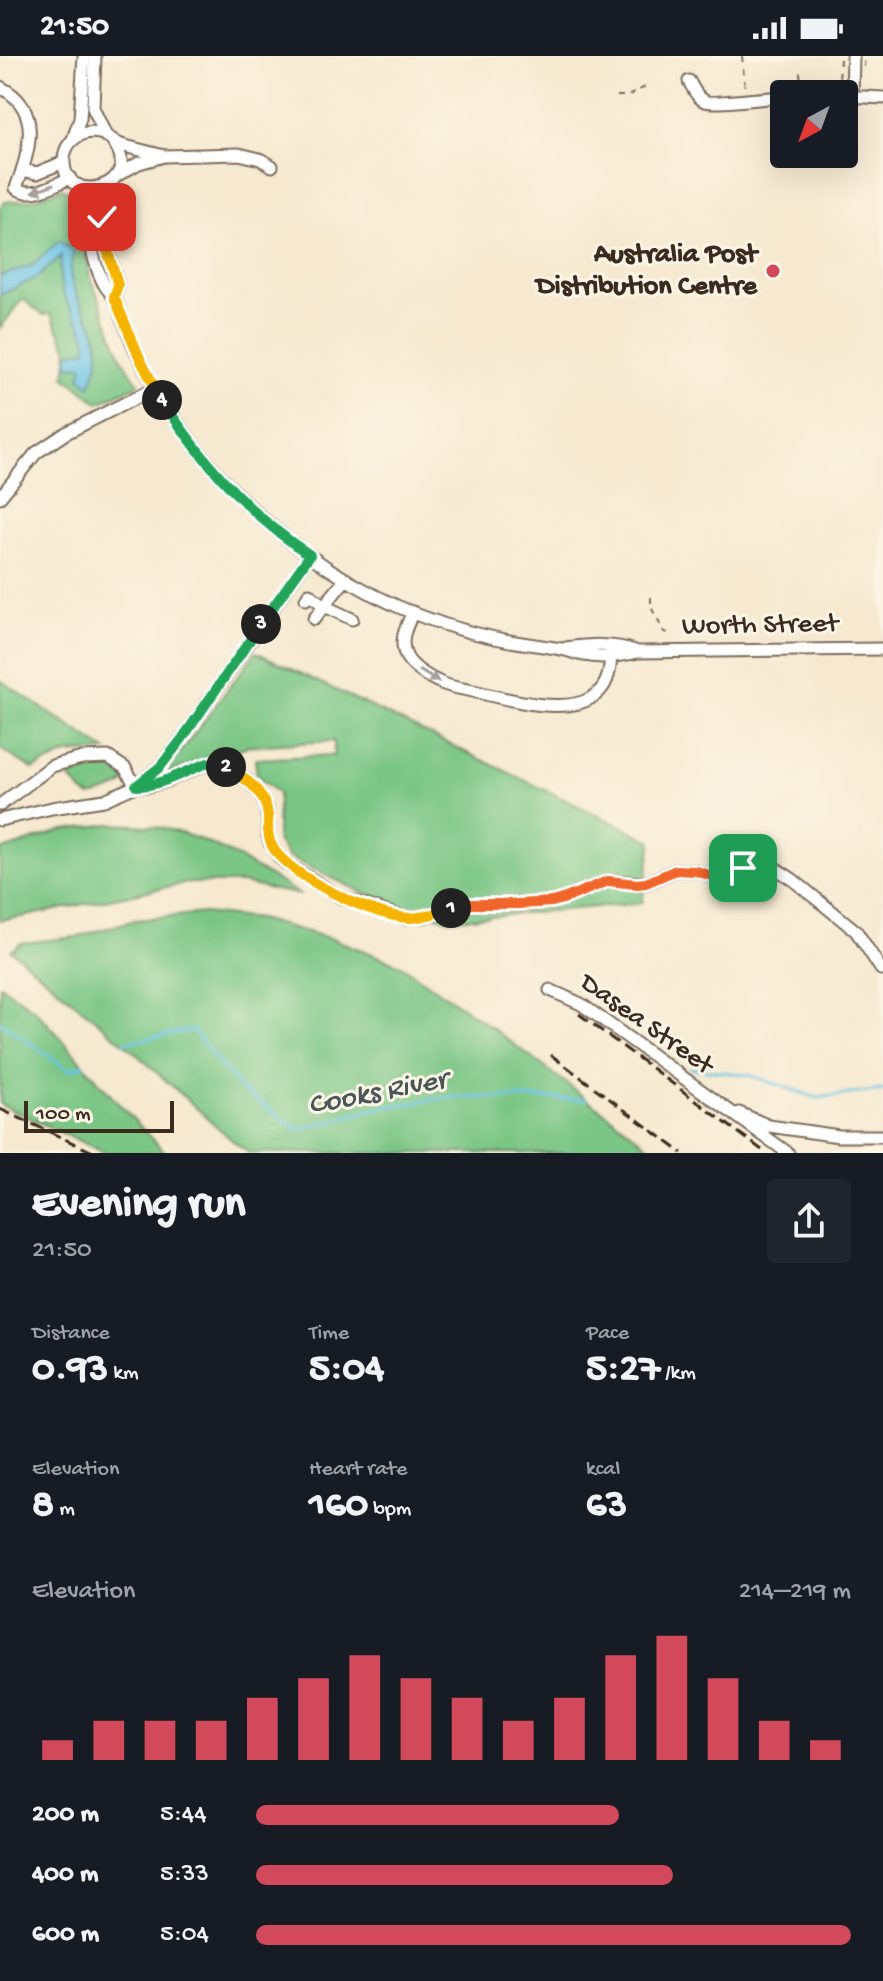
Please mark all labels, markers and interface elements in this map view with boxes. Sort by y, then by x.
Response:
text: 21:50 [40,11,109,46]
north arrow [770,80,858,168]
map controls [770,80,858,168]
one-way arrow [31,183,55,195]
pin [68,183,136,251]
icon: check [80,195,124,239]
place label: Australia Post Distribution Centre [533,239,760,304]
marker: Australia Post Distribution Centre [764,262,782,280]
pin: 4 [142,380,182,420]
text: 4 [157,387,167,413]
pin: 3 [241,604,281,644]
street label: Worth Street [682,608,841,644]
text: 3 [255,611,267,637]
one-way arrow [418,669,440,683]
pin: 2 [206,747,246,787]
text: 2 [221,754,231,780]
pin [709,834,777,902]
icon: arrive [721,846,765,890]
pin: 1 [431,888,471,928]
text: 1 [447,895,455,921]
street label: Dasea Street [571,966,721,1085]
water label: Cooks River [306,1062,456,1125]
scale bar [24,1097,174,1133]
text: 100 m [36,1102,91,1128]
button: share [767,1179,851,1263]
text: Evening run [32,1180,245,1232]
text: 21:50 [32,1236,92,1267]
text: Distance [32,1321,110,1347]
text: Time [309,1321,349,1347]
text: Pace [586,1321,629,1347]
text: 0.93 [32,1347,108,1394]
text: 5:04 [309,1347,384,1394]
text: 5:27 [586,1347,660,1394]
text: km [108,1361,139,1387]
text: /km [660,1361,696,1387]
text: Elevation [32,1457,119,1483]
text: Heart rate [309,1457,407,1483]
text: kcal [586,1457,620,1483]
text: 8 [32,1483,54,1530]
text: 160 [309,1483,368,1530]
text: 63 [586,1483,627,1530]
text: m [54,1497,75,1523]
text: bpm [368,1497,411,1523]
text: Elevation [32,1577,135,1608]
text: 214–219 m [739,1577,851,1608]
text: 200 m [32,1800,99,1831]
text: 5:44 [160,1800,206,1831]
text: 400 m [32,1860,98,1891]
text: 5:33 [160,1860,209,1891]
text: 600 m [32,1920,99,1951]
text: 5:04 [160,1920,209,1951]

